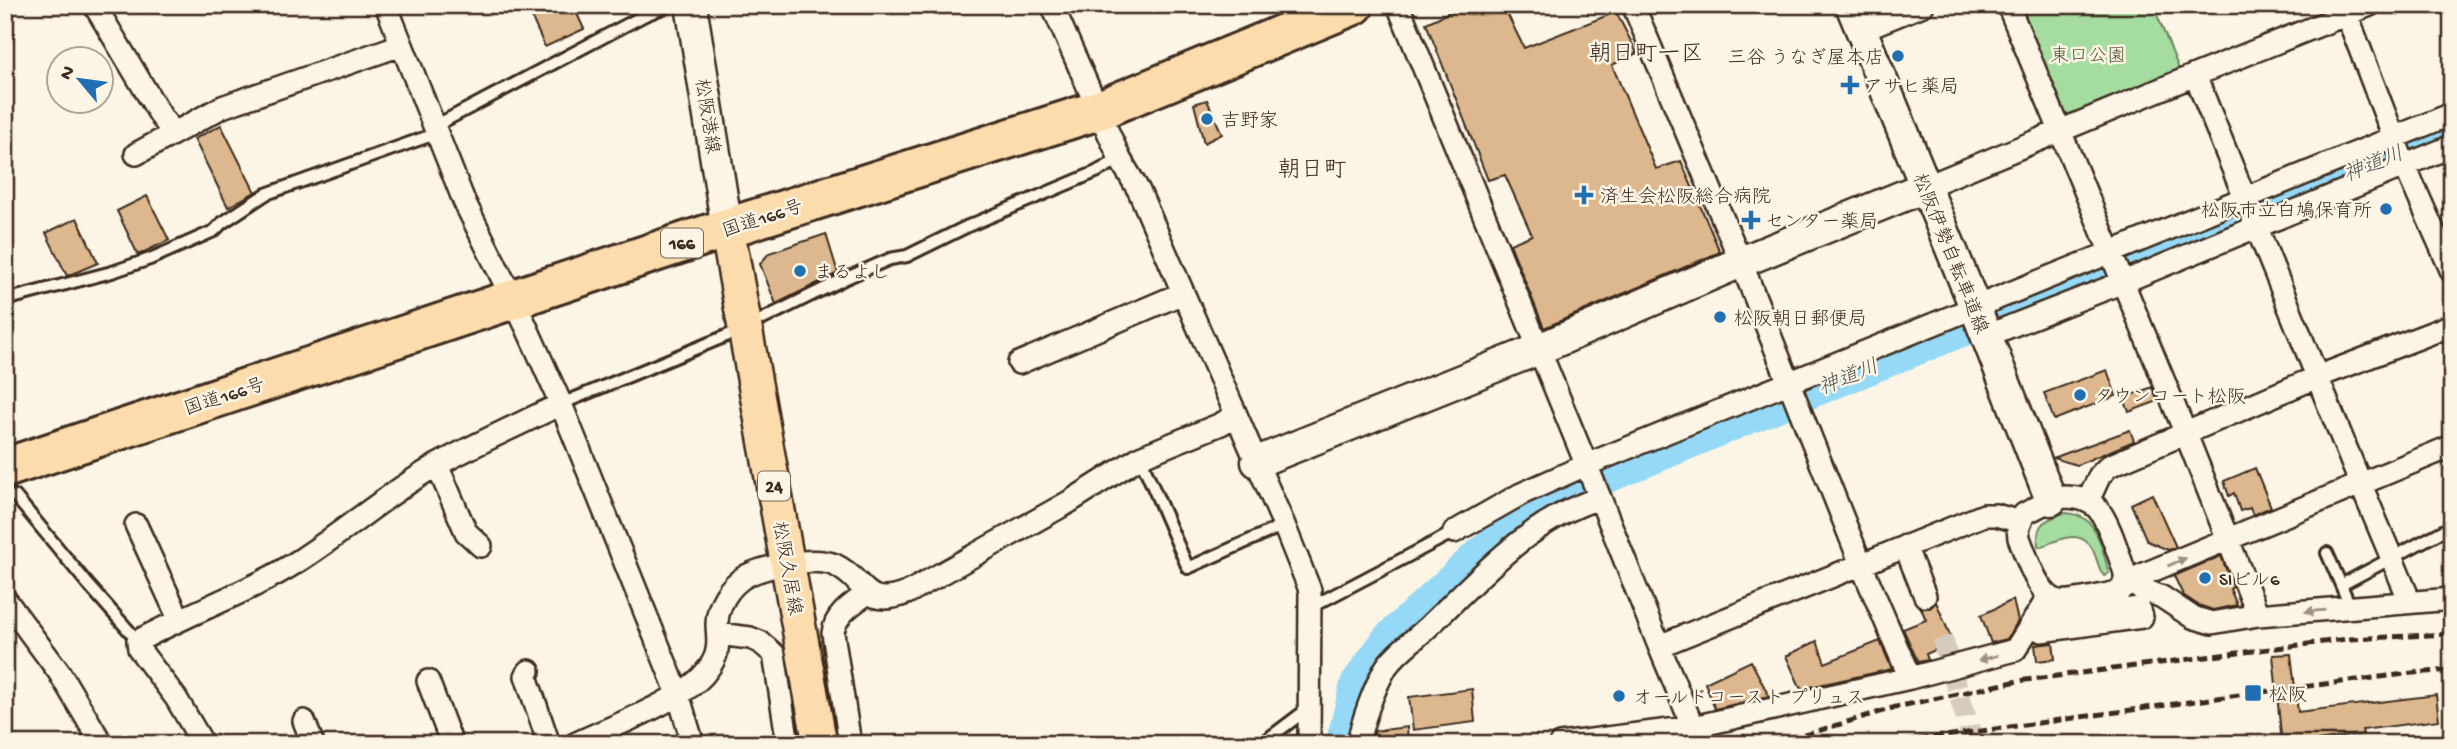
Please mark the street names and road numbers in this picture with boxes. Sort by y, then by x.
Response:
street label: 松阪港線 [688,77,724,156]
street label: 松阪伊勢自転車道線 [1906,170,1992,338]
street label: 国道166号 [719,195,807,244]
road number: 166 [661,229,703,258]
street label: 国道166号 [181,373,269,422]
road number: 24 [758,472,790,500]
street label: 松阪久居線 [766,520,806,617]

